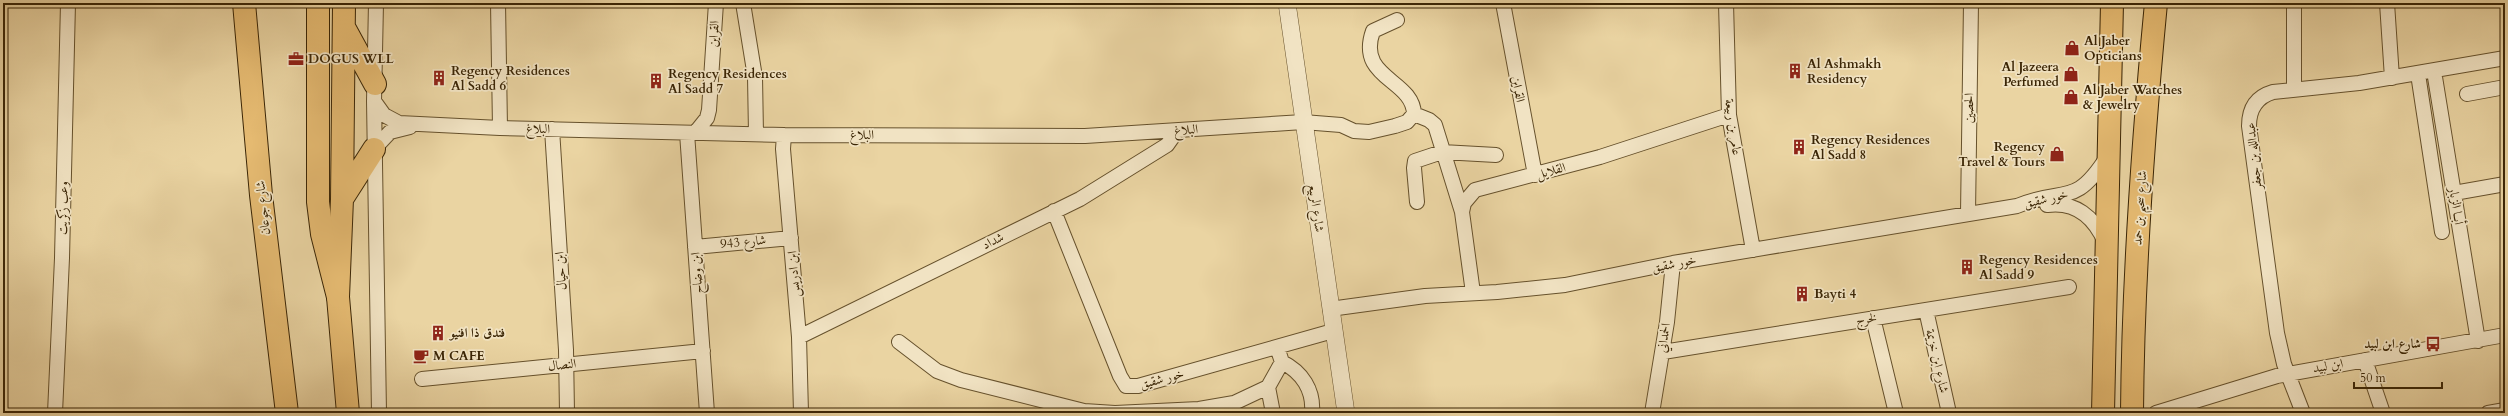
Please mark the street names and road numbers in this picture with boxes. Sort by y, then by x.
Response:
street label: القراين [704,20,724,48]
street label: القراين [1507,74,1529,104]
street label: الحصين [1960,93,1978,123]
street label: عامر بن ربيعة [1720,98,1746,156]
street label: البلاغ [526,120,550,140]
street label: البلاغ [1173,120,1199,142]
street label: عبدالله بن جعفر [2242,122,2267,192]
street label: البلاغ [850,126,874,146]
street label: القلايل [1534,158,1568,184]
street label: شارع سحيم بن حمد [2128,170,2156,246]
street label: شارع جوعان [251,180,277,236]
street label: وعب زكريت [54,181,72,235]
street label: شارع الربيع [1301,183,1328,234]
street label: أبــا الزبار [2444,184,2468,226]
street label: خور شقيق [2022,185,2070,213]
street label: شداد [979,228,1007,254]
street label: شارع 943 [719,231,767,255]
street label: ابن ادريس [783,250,805,298]
street label: ابن حيال [551,251,571,291]
street label: ابن وضاح [687,251,709,295]
street label: خور شقيق [1650,251,1698,277]
street label: لخرج [1854,308,1878,332]
street label: الحمداني [1653,322,1677,354]
street label: شارع ابن خزيمة [1919,327,1953,395]
street label: ابن لبيد [2311,354,2345,378]
street label: النصال [547,355,577,375]
street label: خور شقيق [1138,364,1186,394]

